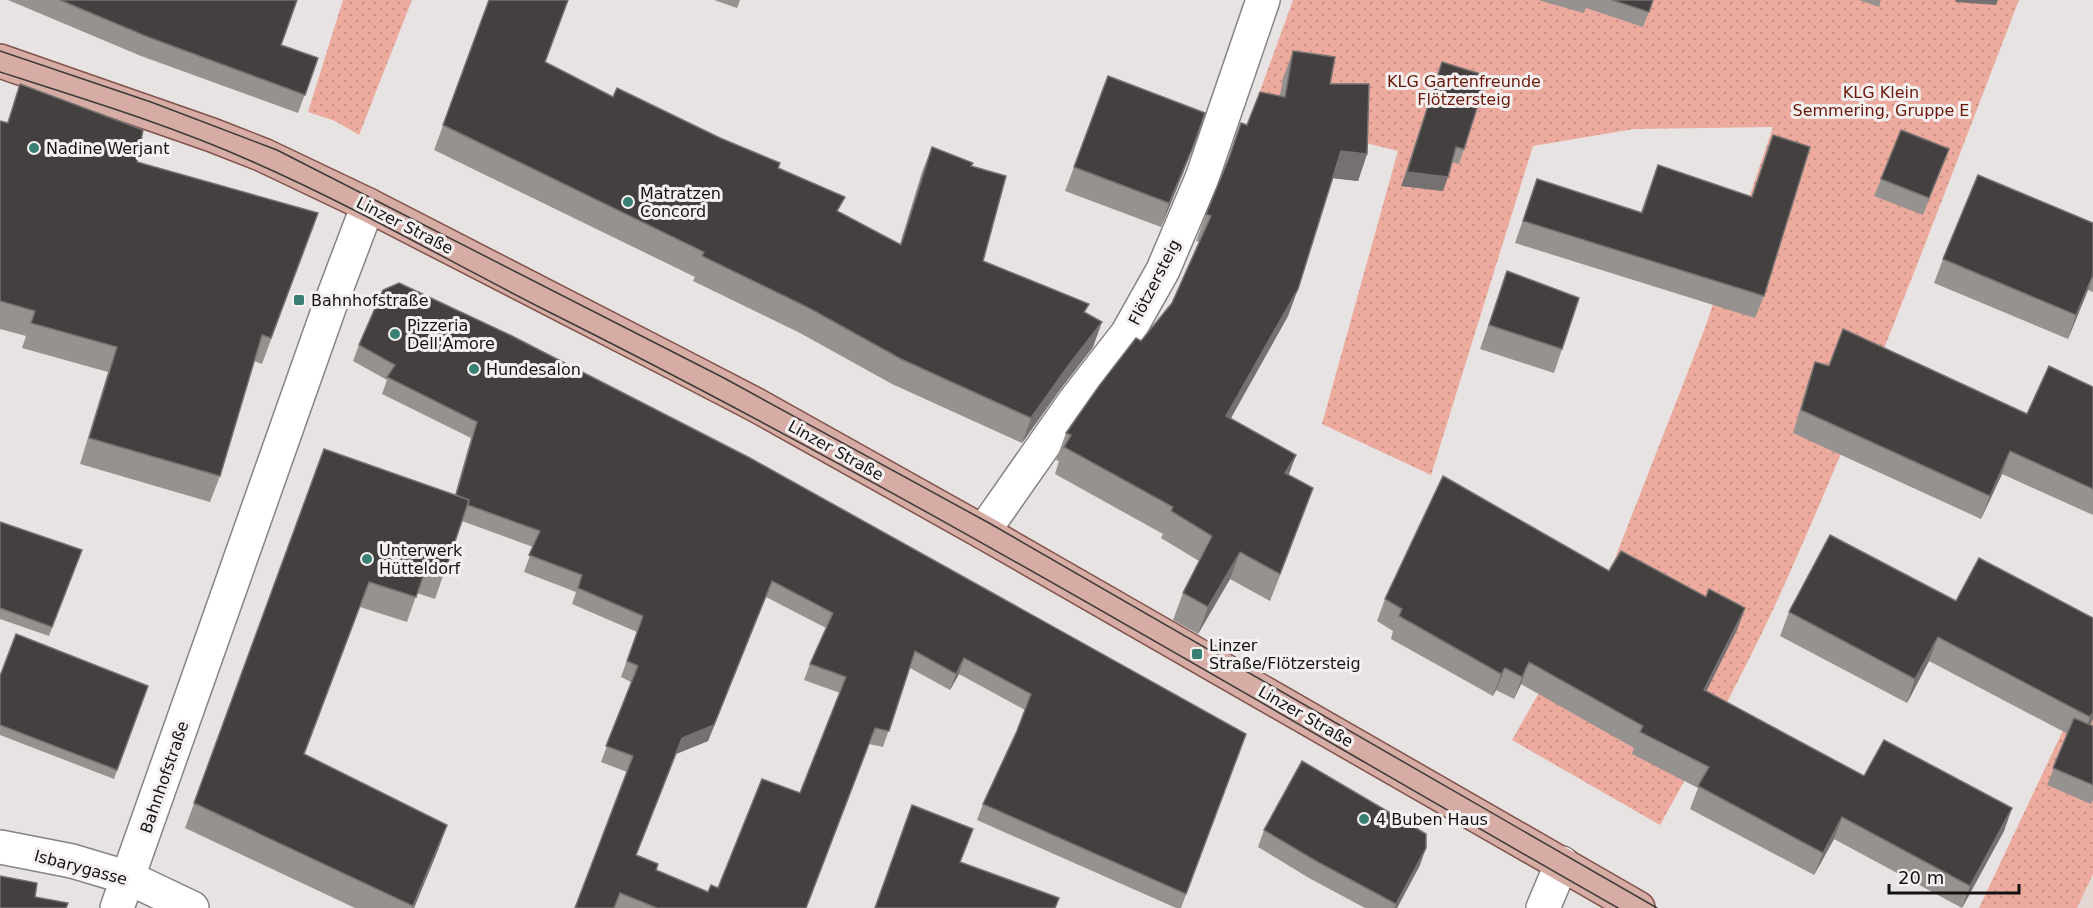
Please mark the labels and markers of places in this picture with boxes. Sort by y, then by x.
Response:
place label: Nadine Werjant [46,139,169,158]
marker: Nadine Werjant [27,141,41,155]
place label: Matratzen Concord [640,184,721,221]
marker: Matratzen Concord [621,195,635,209]
place label: Bahnhofstraße [311,291,429,310]
marker: Bahnhofstraße [292,293,306,307]
place label: Pizzeria Dell'Amore [407,316,495,353]
marker: Pizzeria Dell'Amore [388,327,402,341]
place label: Hundesalon [486,360,581,379]
marker: Hundesalon [467,362,481,376]
place label: Unterwerk Hütteldorf [379,541,463,578]
marker: Unterwerk Hütteldorf [360,552,374,566]
place label: Linzer Straße/Flötzersteig [1209,636,1361,673]
marker: Linzer Straße/Flötzersteig [1190,647,1204,661]
place label: 4 Buben Haus [1376,810,1488,829]
marker: 4 Buben Haus [1357,812,1371,826]

